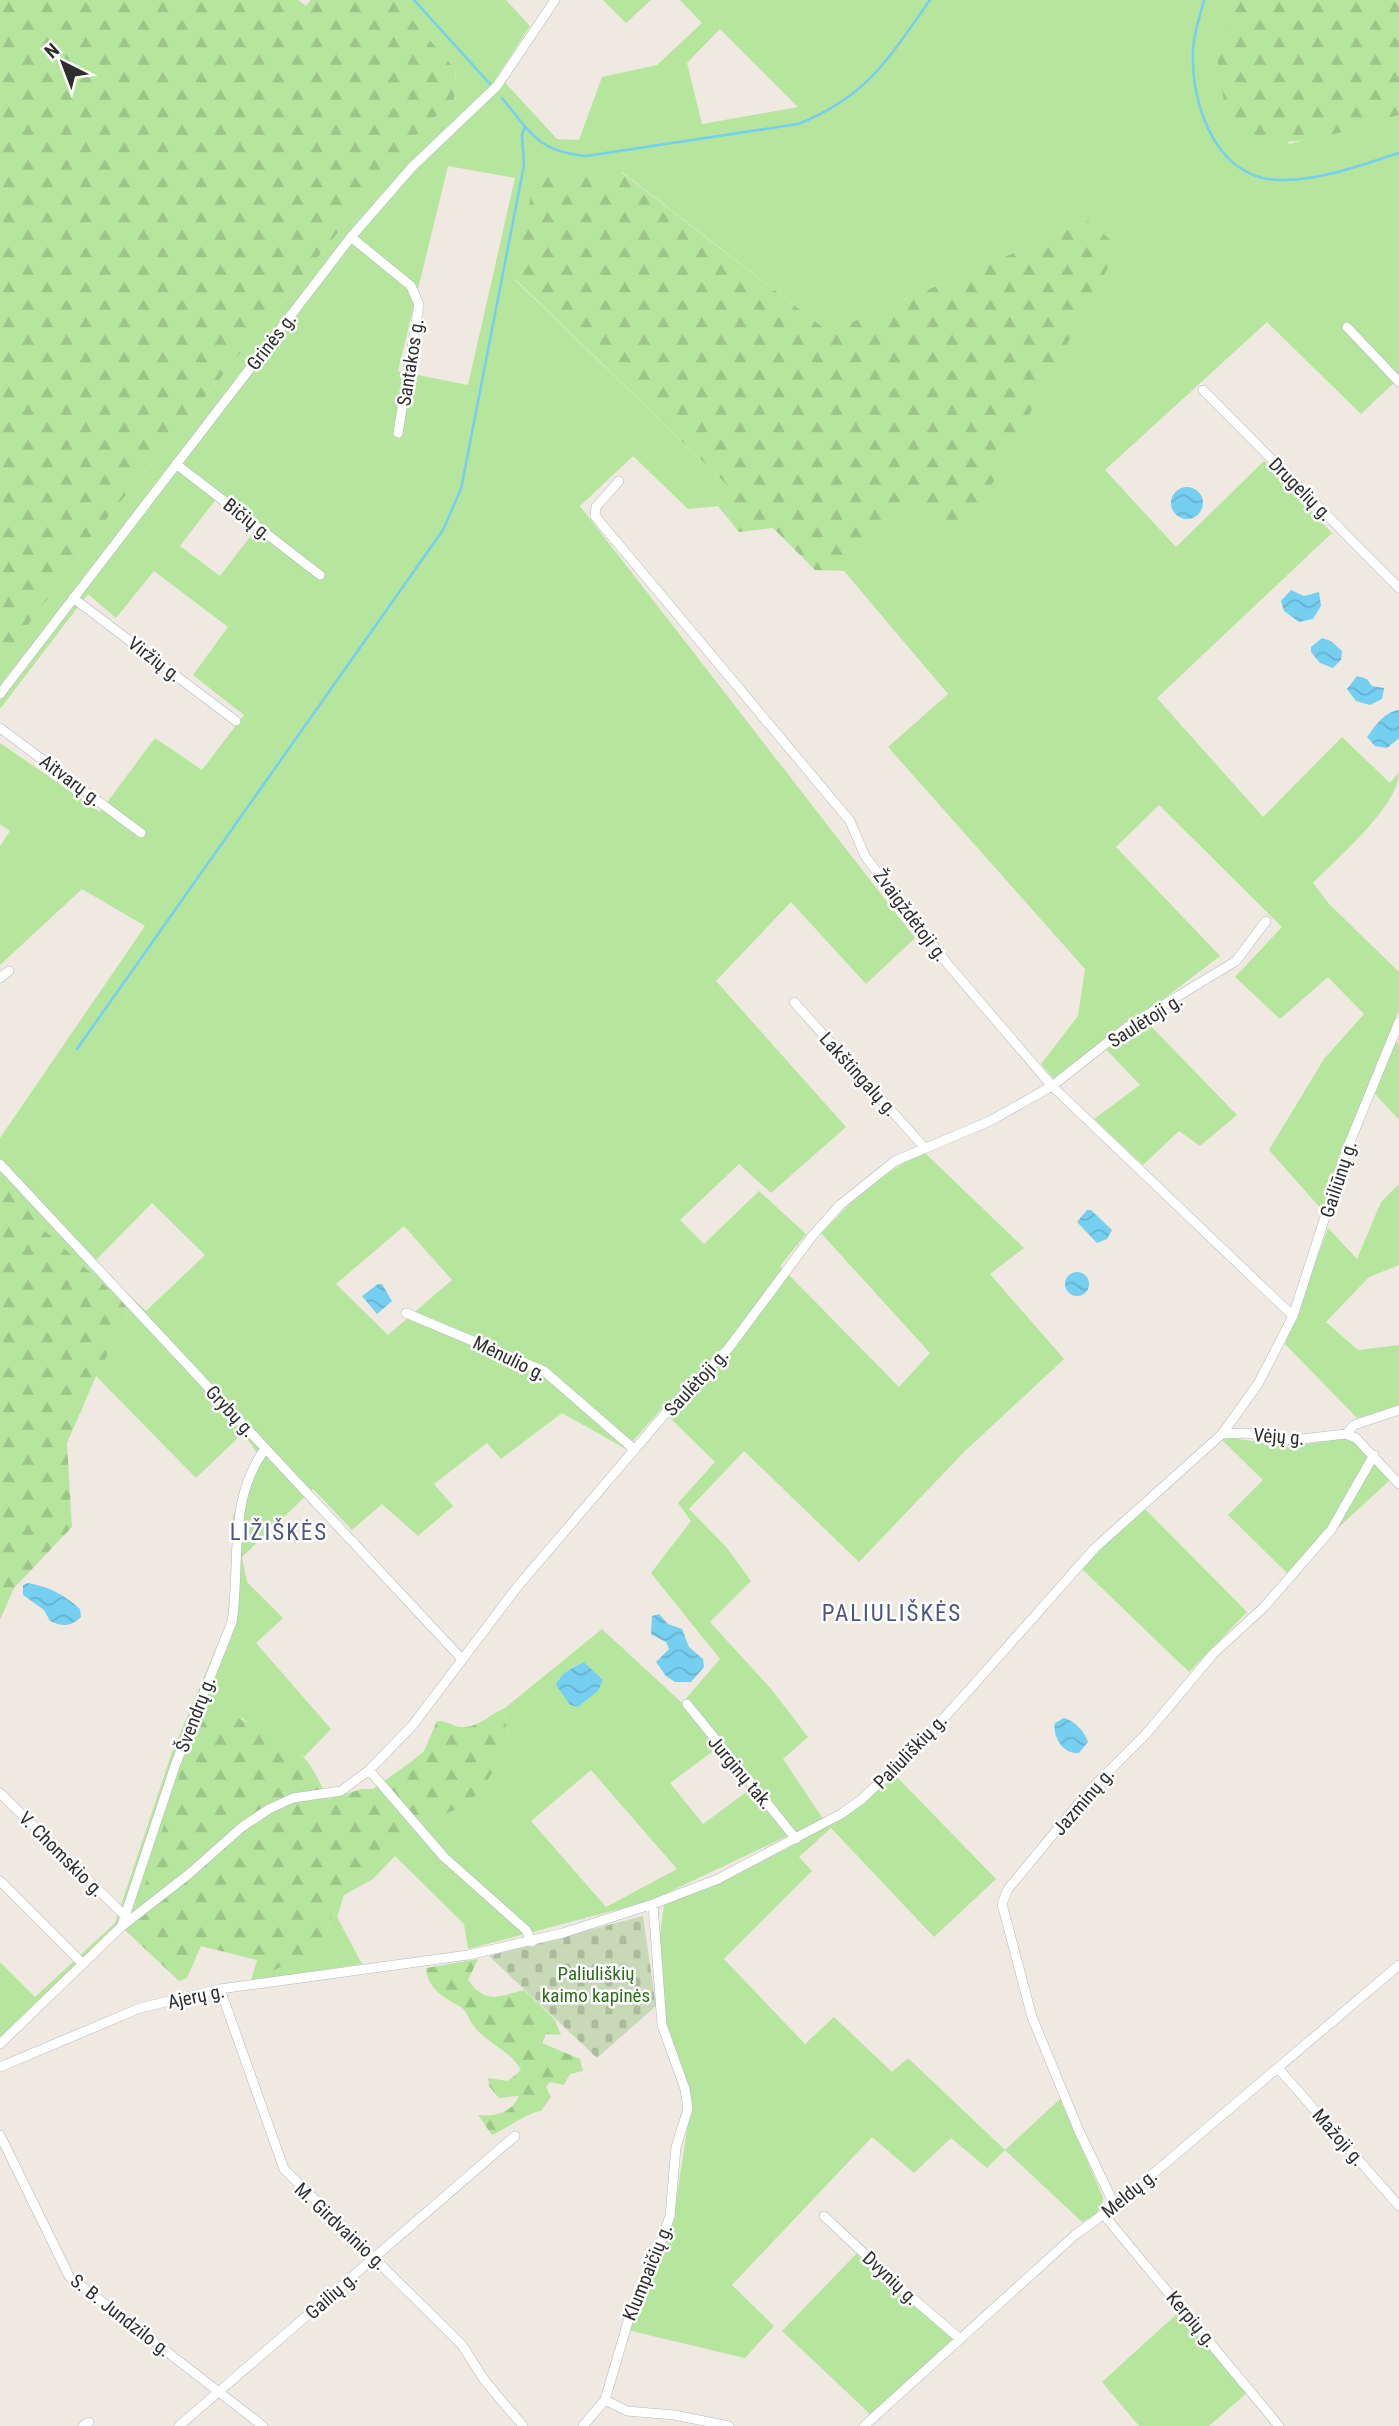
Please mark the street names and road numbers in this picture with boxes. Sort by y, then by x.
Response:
street label: Grinės g. [242,308,301,375]
street label: Santakos g. [392,317,429,408]
street label: Drugelių g. [1264,453,1337,526]
street label: Bičių g. [219,493,277,546]
street label: Viržių g. [123,632,186,687]
street label: Aitvarų g. [35,750,106,811]
street label: Žvaigždėtoji g. [869,865,953,966]
street label: Saulėtoji g. [1104,988,1187,1052]
street label: Lakštingalų g. [815,1028,902,1121]
street label: Gailiūnų g. [1315,1138,1362,1221]
street label: Mėnulio g. [469,1331,550,1386]
street label: Saulėtoji g. [659,1344,733,1421]
street label: Grybų g. [201,1381,260,1442]
street label: Vėjų g. [1253,1423,1305,1450]
street label: Švendrų g. [171,1673,220,1755]
street label: Paliuliškių g. [869,1709,952,1794]
street label: Jurginų tak. [703,1731,778,1814]
street label: Jazminų g. [1048,1763,1119,1840]
street label: V. Chomskio g. [14,1807,109,1902]
street label: Ajerų g. [165,1979,227,2014]
street label: Mažoji g. [1307,2104,1370,2171]
street label: Meldų g. [1097,2164,1162,2223]
street label: M. Girdvainio g. [290,2178,392,2275]
street label: Klumpaičių g. [618,2221,677,2324]
street label: Dvynių g. [858,2247,924,2310]
street label: Gailių g. [301,2267,362,2324]
street label: S. B. Jundzilo g. [66,2269,176,2362]
street label: Kerpių g. [1161,2286,1222,2352]

